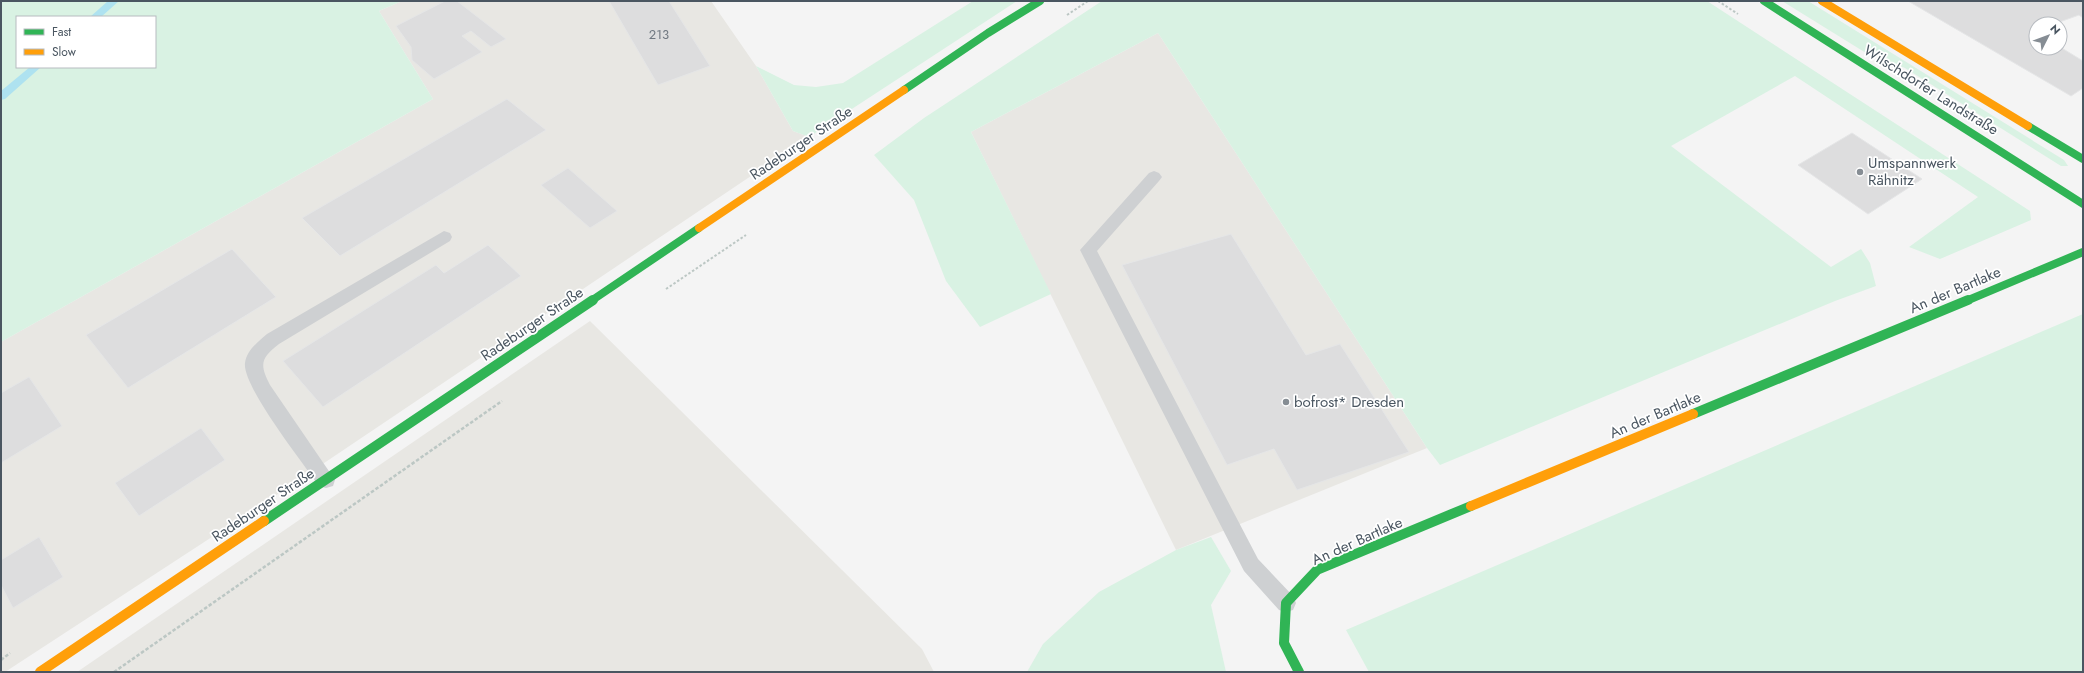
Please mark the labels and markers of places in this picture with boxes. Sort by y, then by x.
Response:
place label: Umspannwerk Rähnitz [1868,152,1956,191]
marker: Umspannwerk Rähnitz [1855,167,1865,177]
place label: bofrost* Dresden [1294,391,1404,413]
marker: bofrost* Dresden [1281,397,1291,407]

